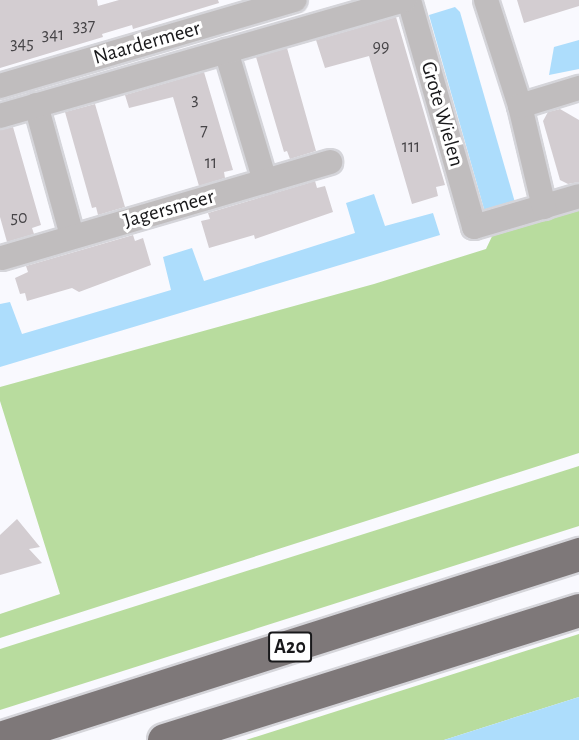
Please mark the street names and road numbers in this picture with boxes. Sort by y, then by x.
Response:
street label: Naardermeer [91,16,203,70]
street label: Grote Wielen [415,59,469,169]
street label: Jagersmeer [121,184,217,234]
road number: A20 [268,630,312,664]

